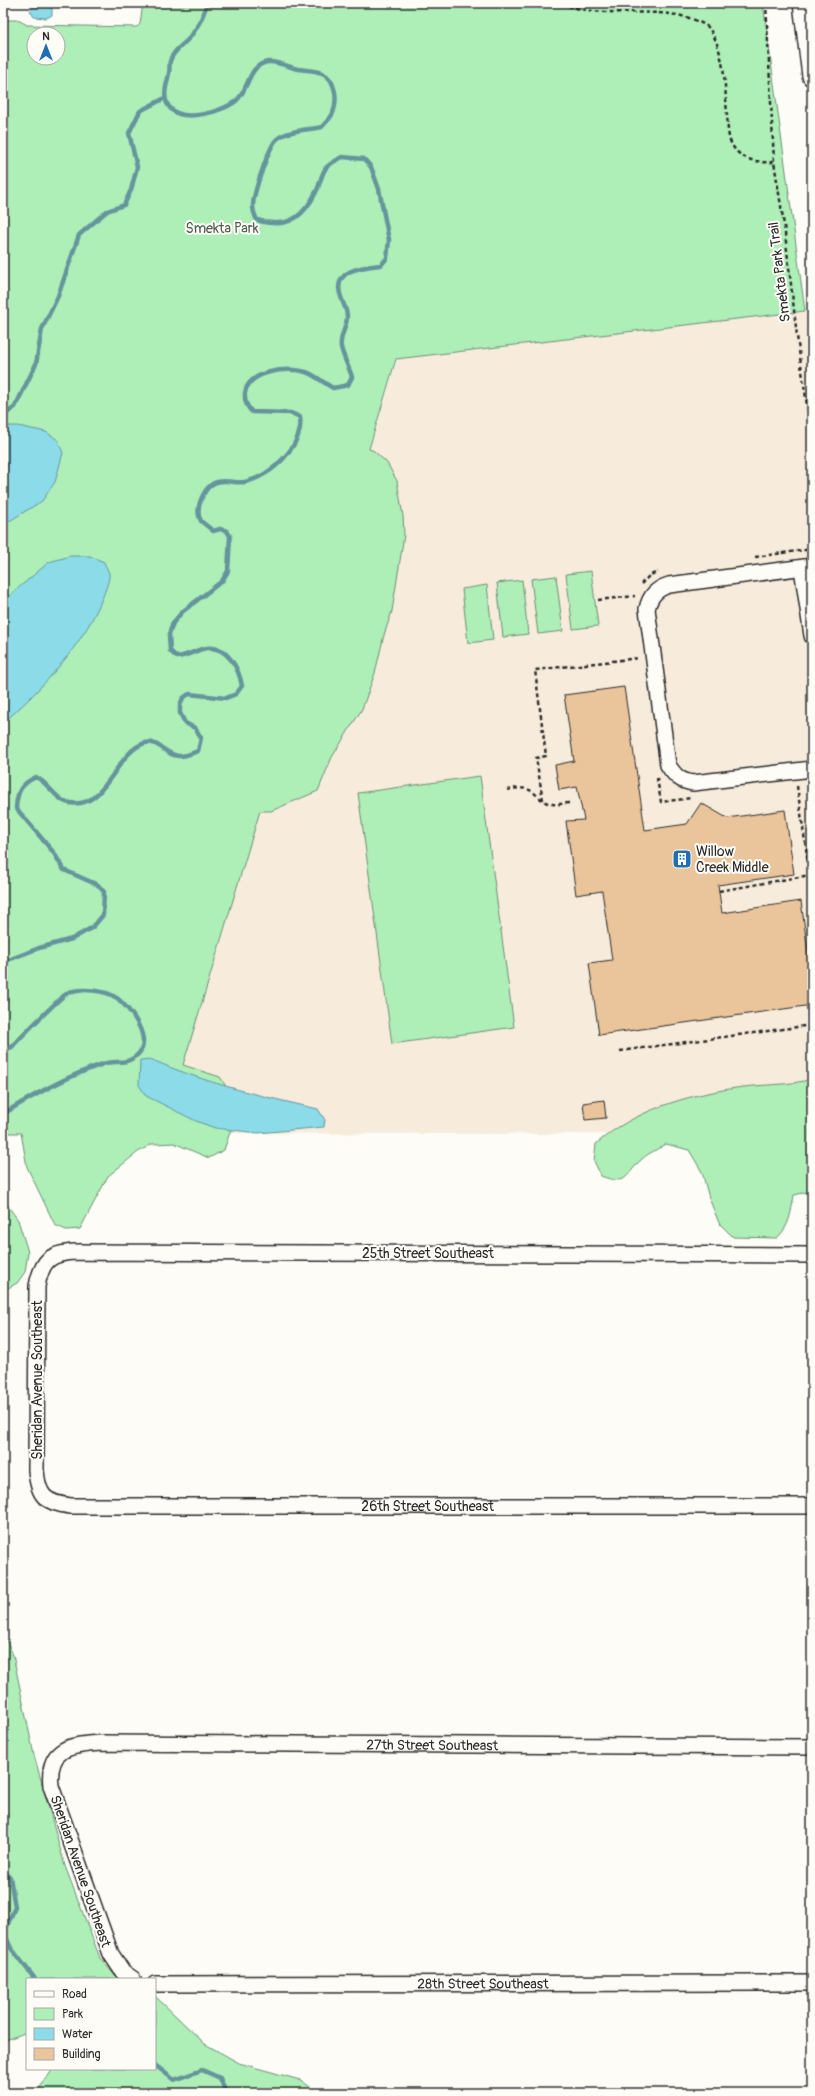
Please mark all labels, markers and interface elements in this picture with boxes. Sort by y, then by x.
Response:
north arrow [26,26,66,66]
text: N [42,30,50,43]
park label: Smekta Park [185,220,259,237]
street label: Smekta Park Trail [765,221,794,323]
place label: Willow Creek Middle [696,843,769,876]
building icon: Willow Creek Middle [671,848,693,870]
street label: 25th Street Southeast [362,1245,494,1262]
street label: Sheridan Avenue Southeast [29,1300,46,1460]
street label: 26th Street Southeast [361,1498,494,1515]
street label: 27th Street Southeast [366,1736,499,1754]
street label: Sheridan Avenue Southeast [47,1793,115,1950]
street label: 28th Street Southeast [417,1975,549,1993]
legend [26,1978,156,2070]
text: Road [62,1987,87,2002]
text: Park [62,2007,83,2022]
text: Water [62,2027,93,2042]
text: Building [62,2047,101,2062]

